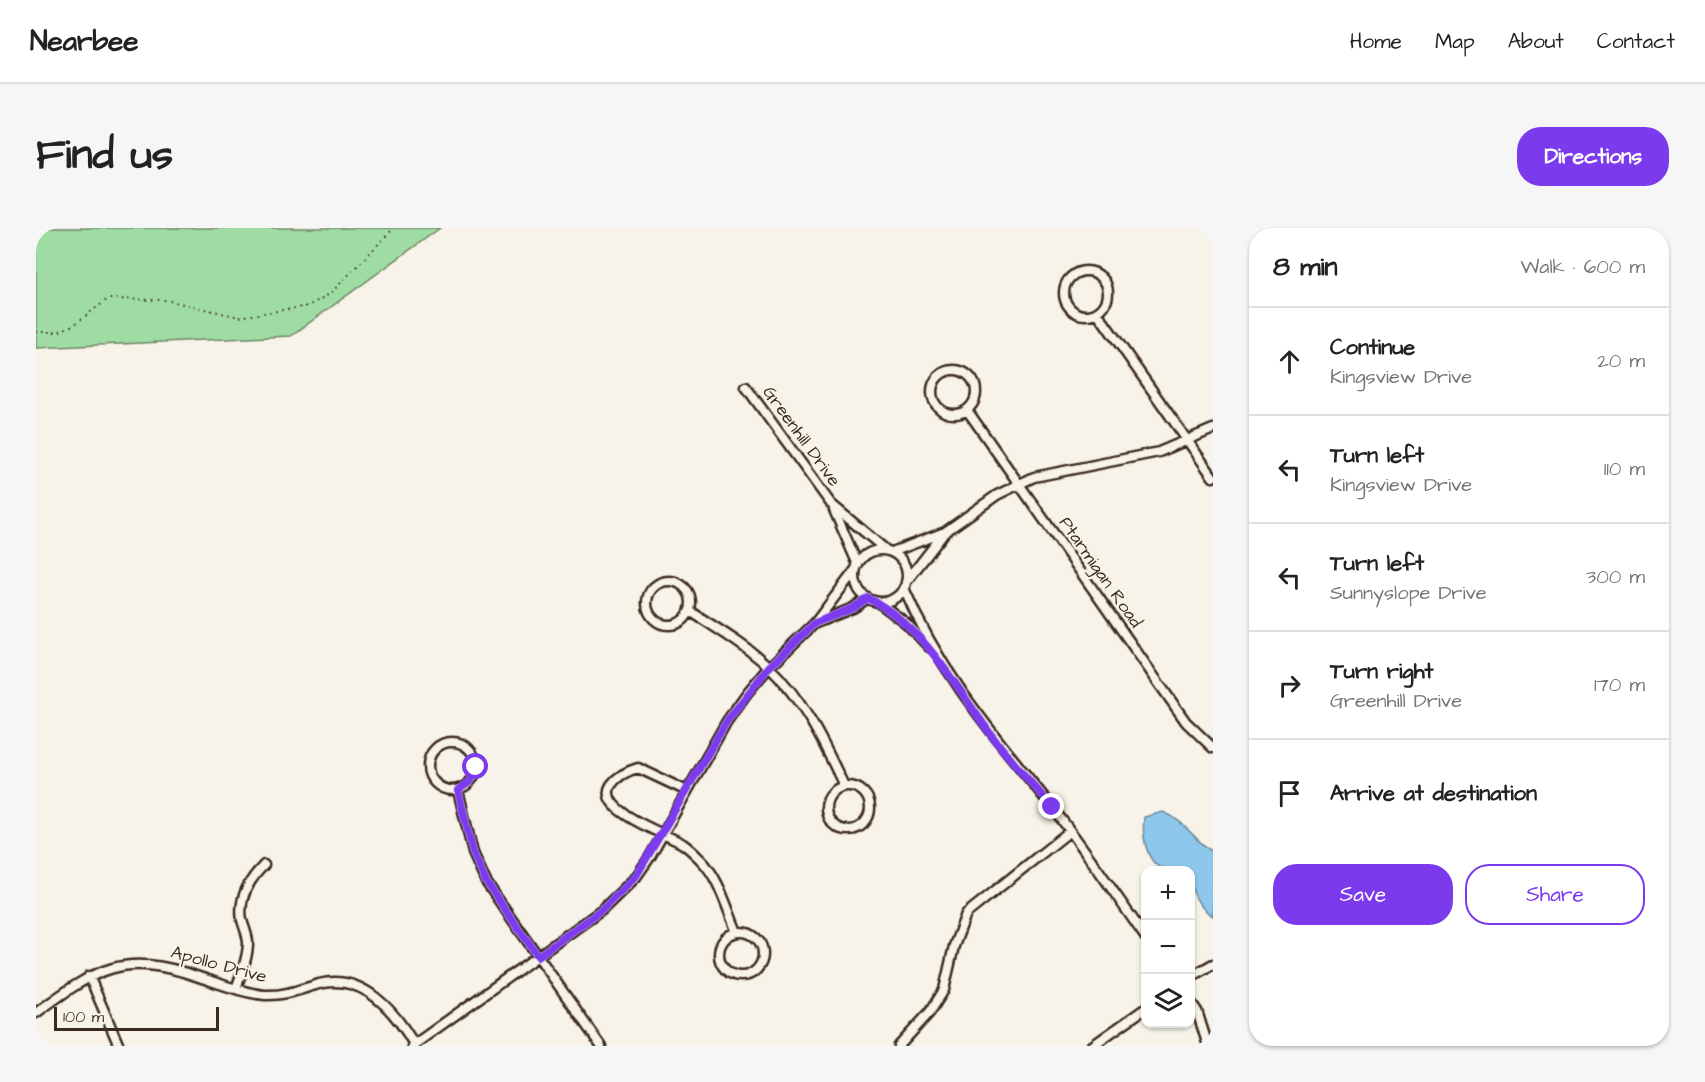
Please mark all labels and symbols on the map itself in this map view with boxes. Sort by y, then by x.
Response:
street label: Greenhill Drive [757,381,847,492]
street label: Ptarmigan Road [1052,512,1148,634]
route start [462,753,488,779]
route end [1038,793,1064,819]
street label: Apollo Drive [168,940,270,989]
scale bar [54,1004,219,1032]

